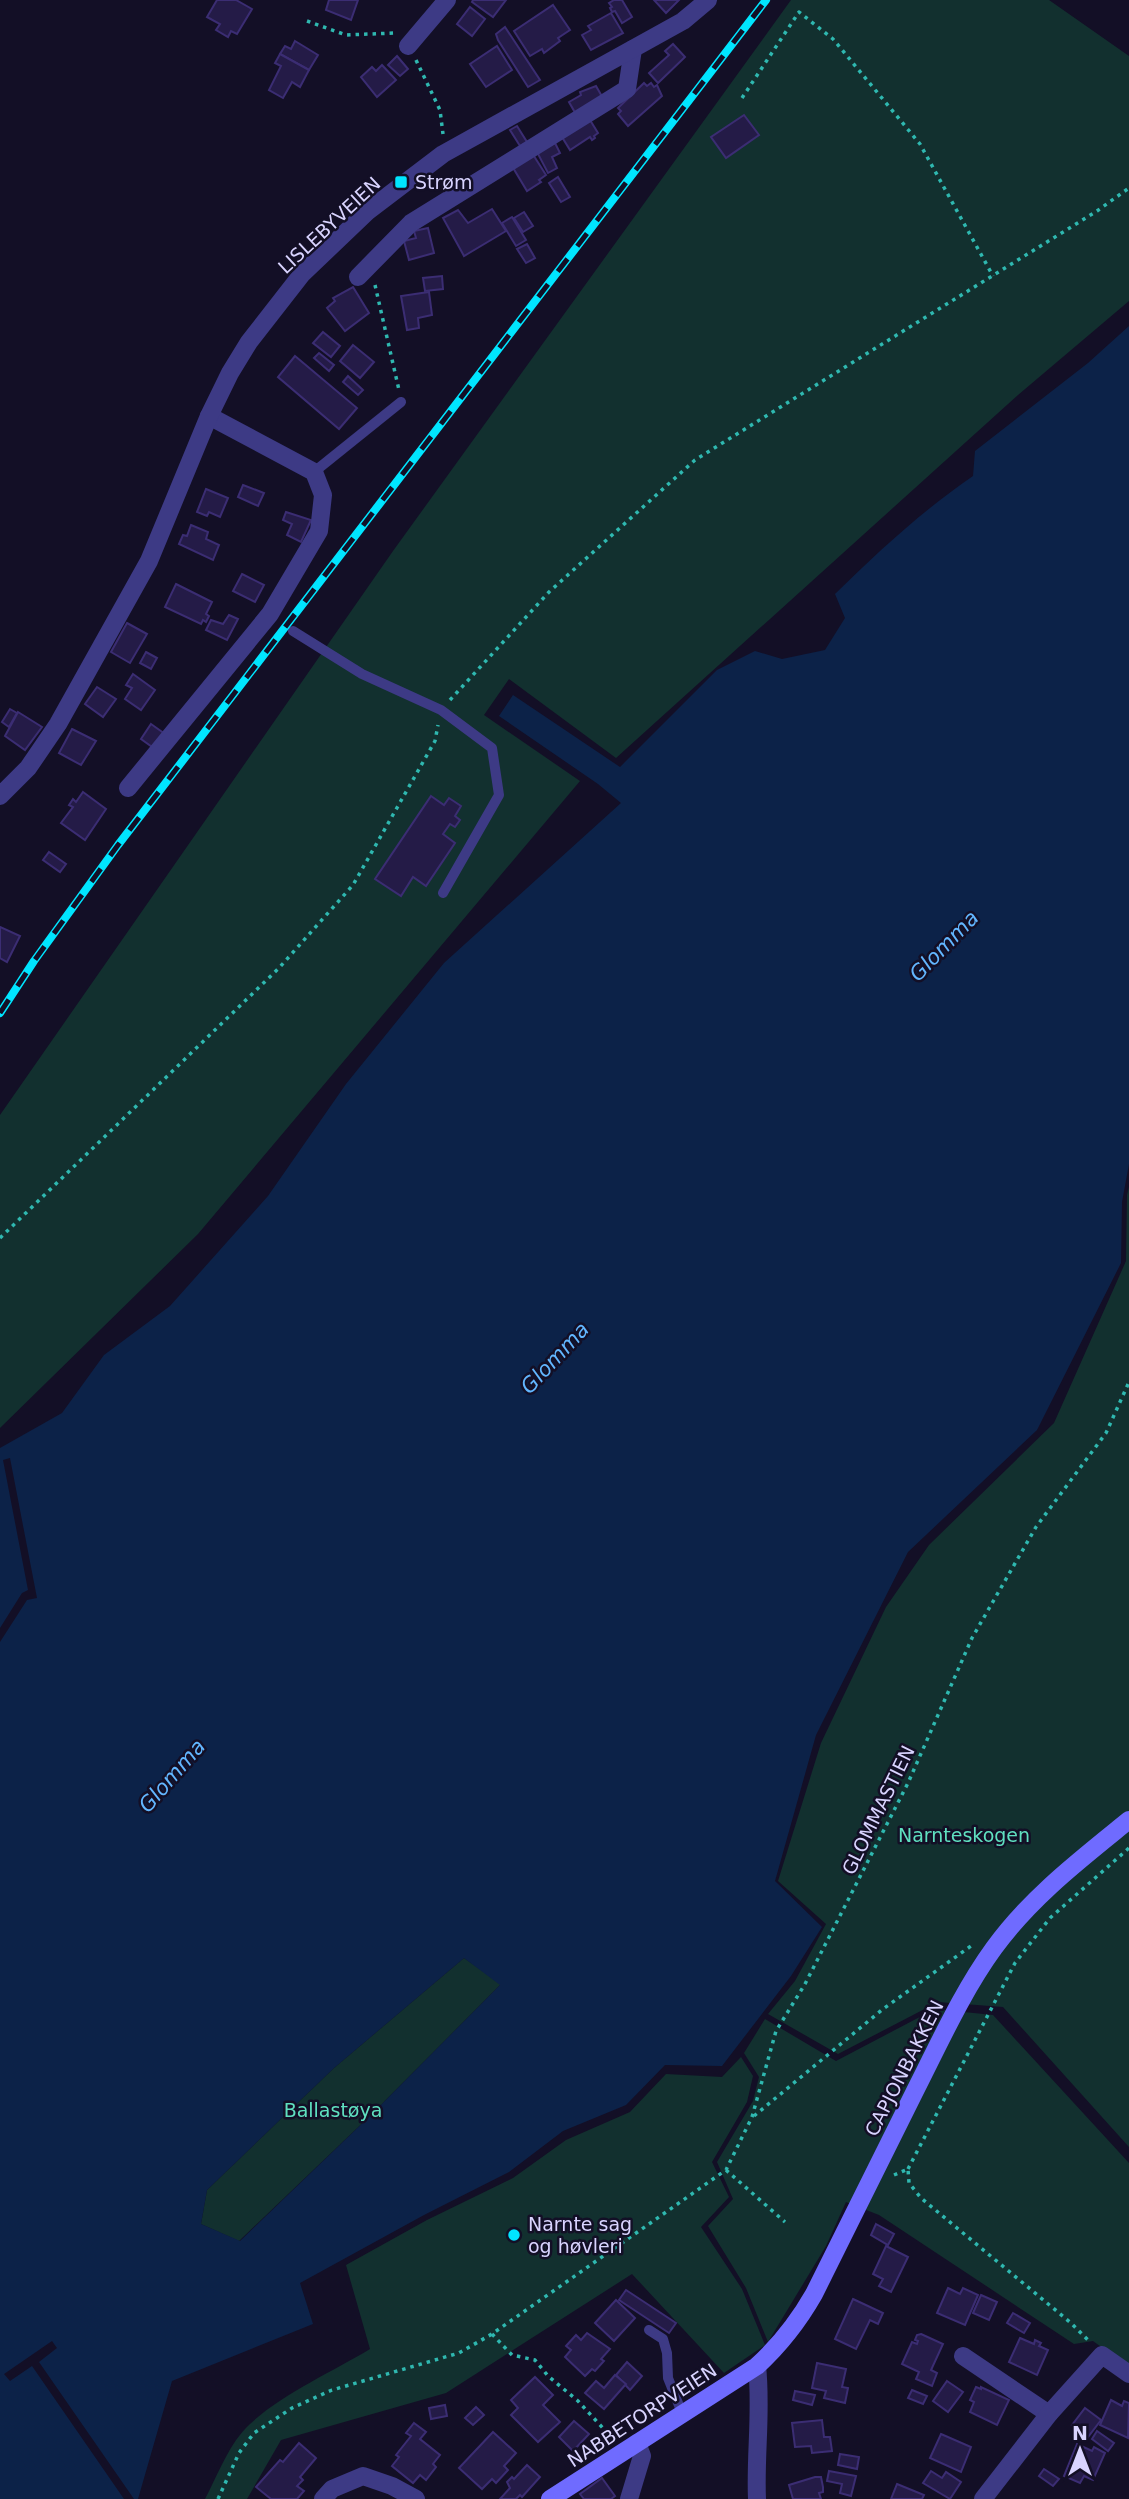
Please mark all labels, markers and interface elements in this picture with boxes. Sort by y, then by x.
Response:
place label: Strøm [415,171,472,193]
street label: LISLEBYVEIEN [273,172,385,278]
marker: Strøm [393,174,409,190]
water label: Glomma [905,906,983,986]
water label: Glomma [516,1317,594,1399]
water label: Glomma [134,1735,210,1817]
street label: GLOMMASTIEN [837,1742,919,1878]
park label: Narnteskogen [898,1824,1030,1846]
street label: CAPJONBAKKEN [860,1996,948,2140]
park label: Ballastøya [284,2099,382,2121]
place label: Narnte sag og høvleri [528,2213,632,2257]
marker: Narnte sag og høvleri [506,2227,522,2243]
street label: NABBETORPVEIEN [563,2359,721,2471]
north arrow [1045,2415,1115,2485]
text: N [1072,2422,1088,2444]

